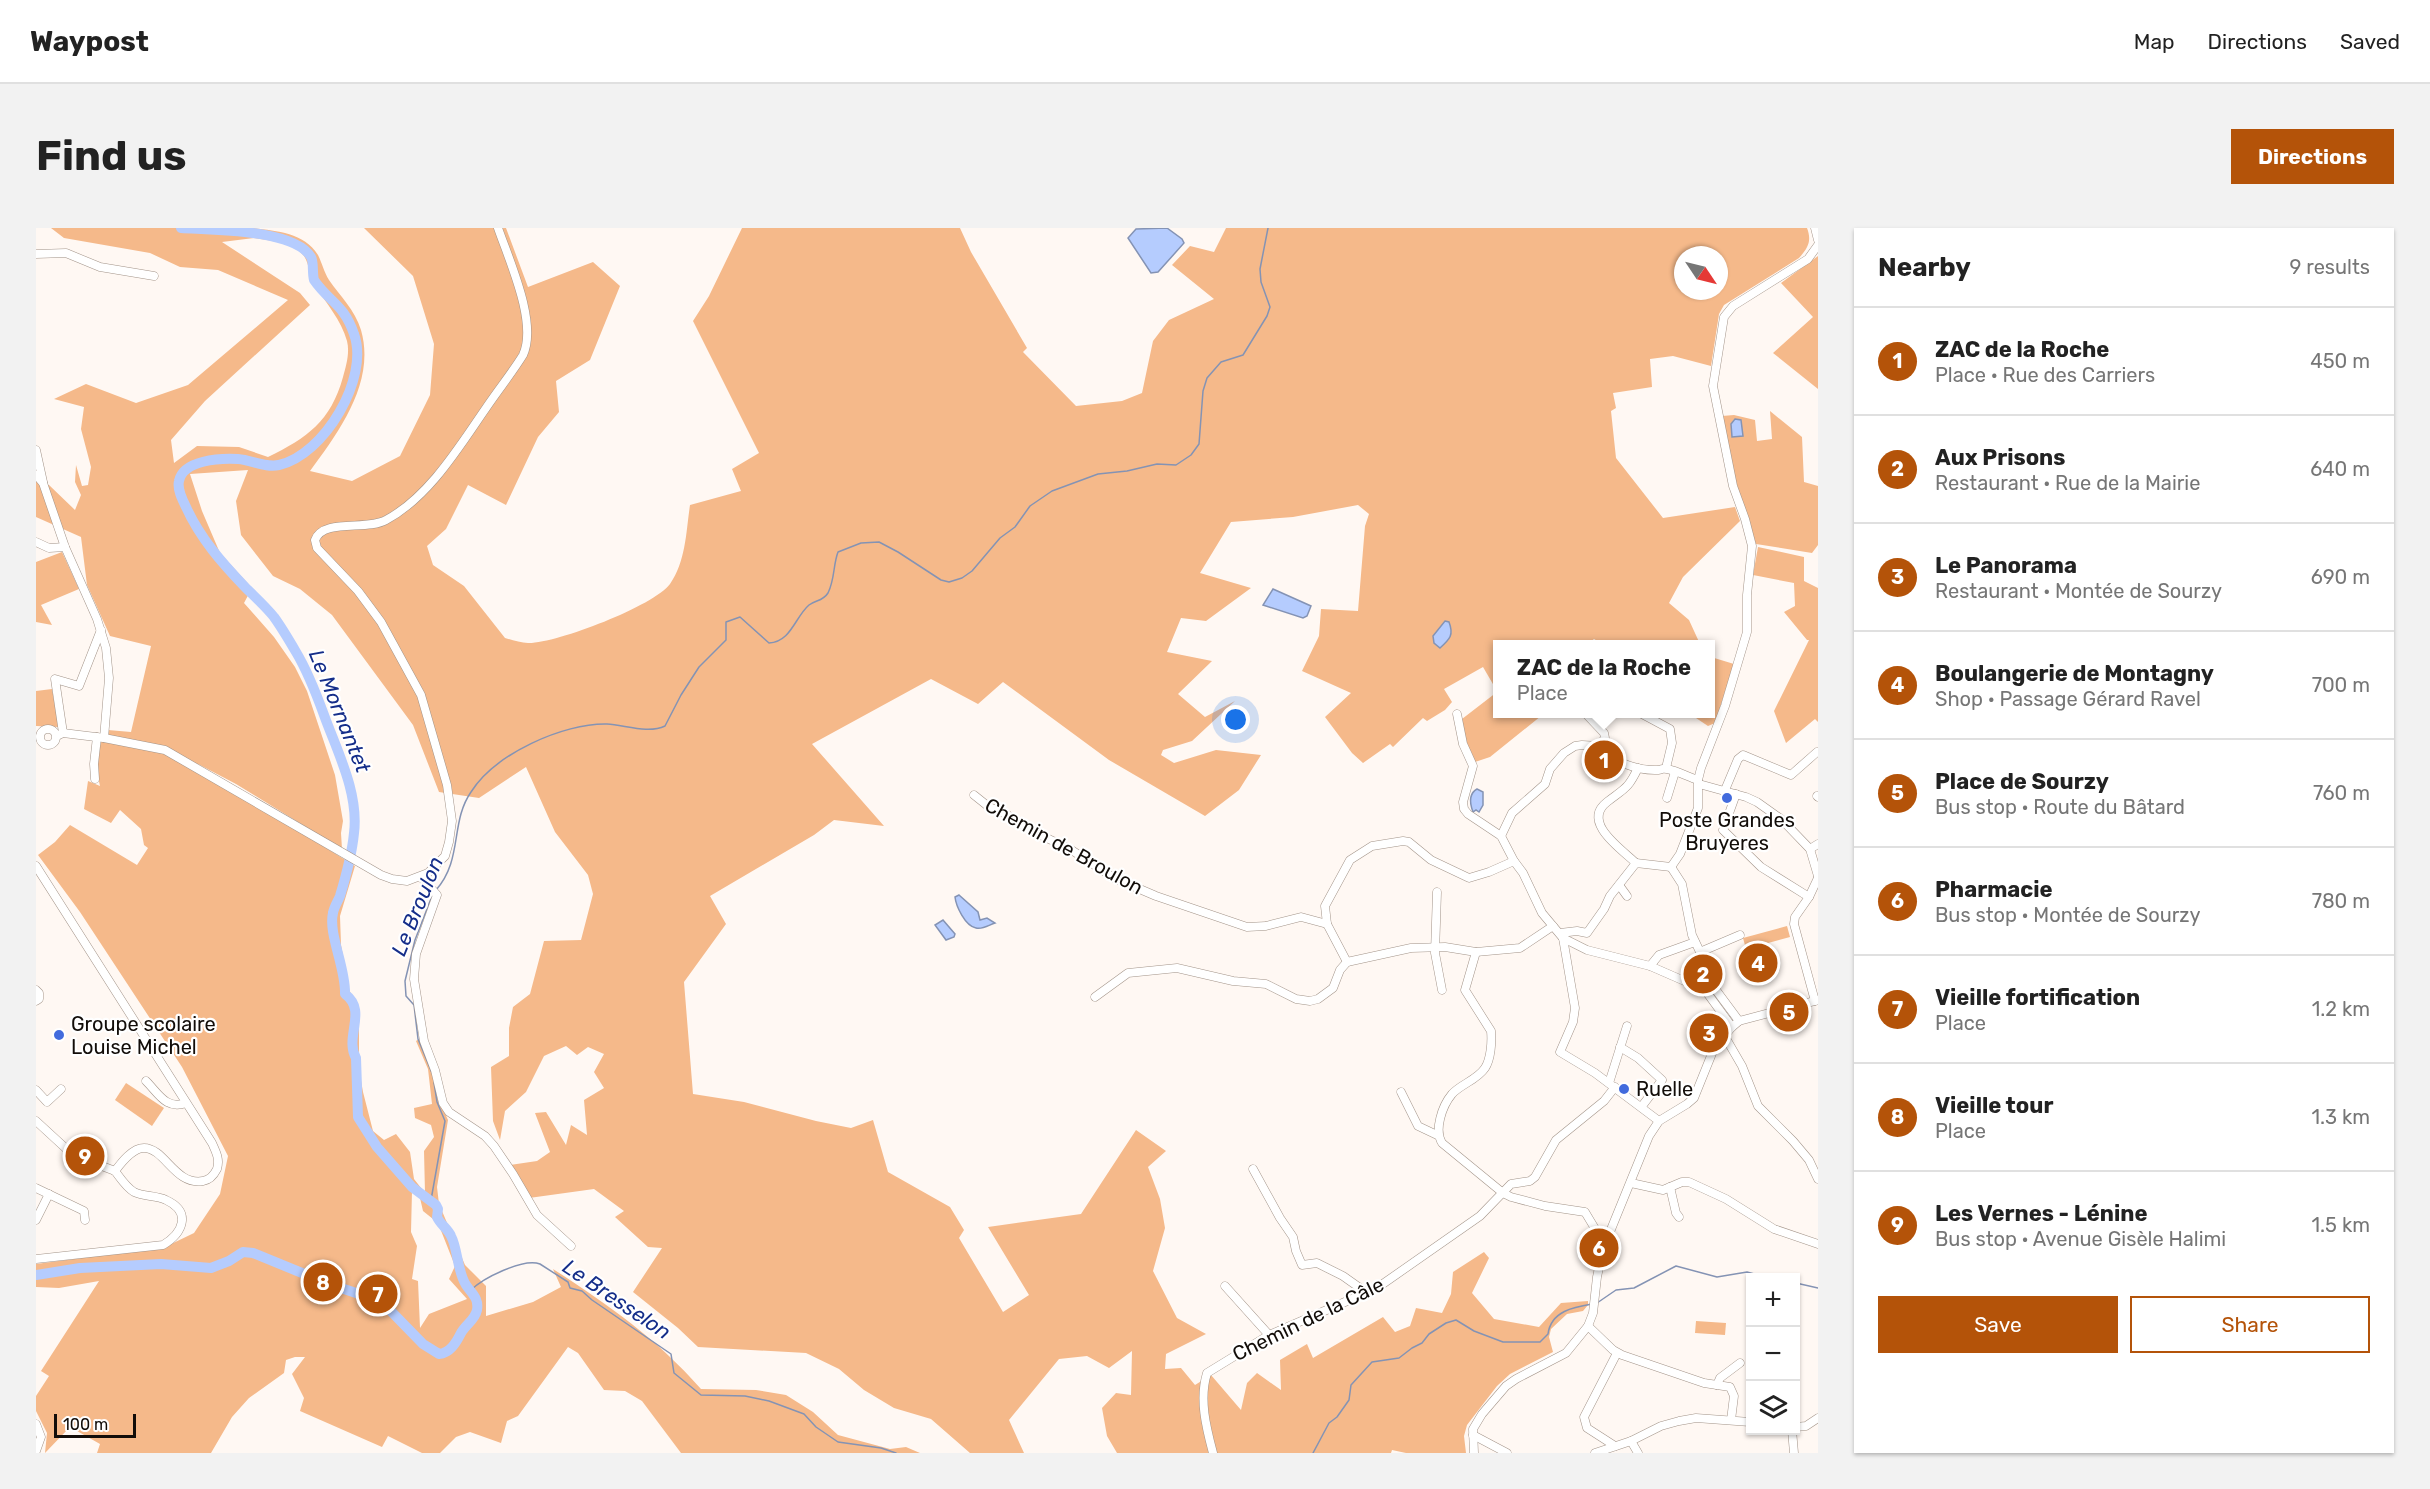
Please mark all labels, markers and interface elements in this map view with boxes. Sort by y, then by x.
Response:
text: Waypost [30,25,149,58]
text: Map [2134,29,2175,54]
text: Directions [2208,29,2307,54]
text: Saved [2340,29,2400,54]
button: Directions [2231,129,2394,184]
text: Find us [36,131,187,181]
north arrow [1674,246,1728,300]
text: Nearby [1878,252,1971,283]
text: 9 results [2290,255,2370,279]
text: ZAC de la Roche [1935,336,2109,363]
text: 1 [1893,349,1902,373]
text: 450 m [2310,349,2370,373]
text: Place · Rue des Carriers [1935,363,2155,387]
text: Aux Prisons [1935,444,2065,471]
text: 2 [1891,457,1904,481]
text: 640 m [2310,457,2370,481]
text: Restaurant · Rue de la Mairie [1935,471,2200,495]
text: Le Panorama [1935,552,2077,579]
text: 3 [1891,565,1904,589]
text: 690 m [2311,565,2370,589]
text: Restaurant · Montée de Sourzy [1935,579,2222,603]
popup [1493,640,1715,718]
water label: Le Mornantet [304,646,376,777]
text: ZAC de la Roche [1517,654,1691,681]
text: Boulangerie de Montagny [1935,660,2214,687]
text: 4 [1891,673,1904,697]
text: 700 m [2312,673,2370,697]
text: Place [1517,681,1568,705]
text: Shop · Passage Gérard Ravel [1935,687,2201,711]
your location [1221,705,1250,734]
pin: 1 [1584,738,1624,782]
text: Place de Sourzy [1935,768,2109,795]
text: 5 [1891,781,1904,805]
text: 760 m [2313,781,2370,805]
marker: Poste Grandes Bruyeres [1720,791,1734,805]
street label: Chemin de Broulon [981,793,1147,899]
text: Bus stop · Route du Bâtard [1935,795,2185,819]
place label: Poste Grandes Bruyeres [1659,808,1795,855]
water label: Le Broulon [386,853,448,959]
text: Pharmacie [1935,876,2053,903]
text: 6 [1891,889,1904,913]
text: 780 m [2312,889,2370,913]
text: Bus stop · Montée de Sourzy [1935,903,2201,927]
pin: 4 [1738,940,1778,986]
pin: 2 [1684,952,1722,996]
text: Vieille fortification [1935,984,2140,1011]
pin: 5 [1770,990,1808,1034]
text: 7 [1892,997,1903,1021]
text: 1.2 km [2312,997,2370,1021]
pin: 3 [1690,1010,1728,1056]
text: Place [1935,1011,1986,1035]
place label: Groupe scolaire Louise Michel [71,1012,216,1059]
marker: Groupe scolaire Louise Michel [52,1028,66,1042]
place label: Ruelle [1636,1077,1693,1101]
marker: Ruelle [1617,1082,1631,1096]
text: Vieille tour [1935,1092,2053,1119]
text: 8 [1891,1105,1904,1129]
text: 1.3 km [2311,1105,2370,1129]
text: Place [1935,1119,1986,1143]
pin: 9 [65,1134,104,1178]
text: Les Vernes - Lénine [1935,1200,2148,1227]
text: 9 [1891,1213,1904,1237]
text: 1.5 km [2312,1213,2370,1237]
pin: 6 [1580,1226,1618,1270]
text: Bus stop · Avenue Gisèle Halimi [1935,1227,2226,1251]
water label: Le Bresselon [558,1254,676,1344]
pin: 8 [304,1260,342,1304]
pin: 7 [358,1272,398,1316]
street label: Chemin de la Câle [1228,1272,1388,1366]
map controls [1746,1273,1800,1435]
button: + [1746,1273,1800,1327]
button: Save [1878,1296,2118,1353]
button: Share [2130,1296,2370,1353]
button: − [1746,1327,1800,1381]
button: layers [1746,1381,1800,1435]
scale bar [54,1411,136,1438]
text: 100 m [63,1415,108,1434]

